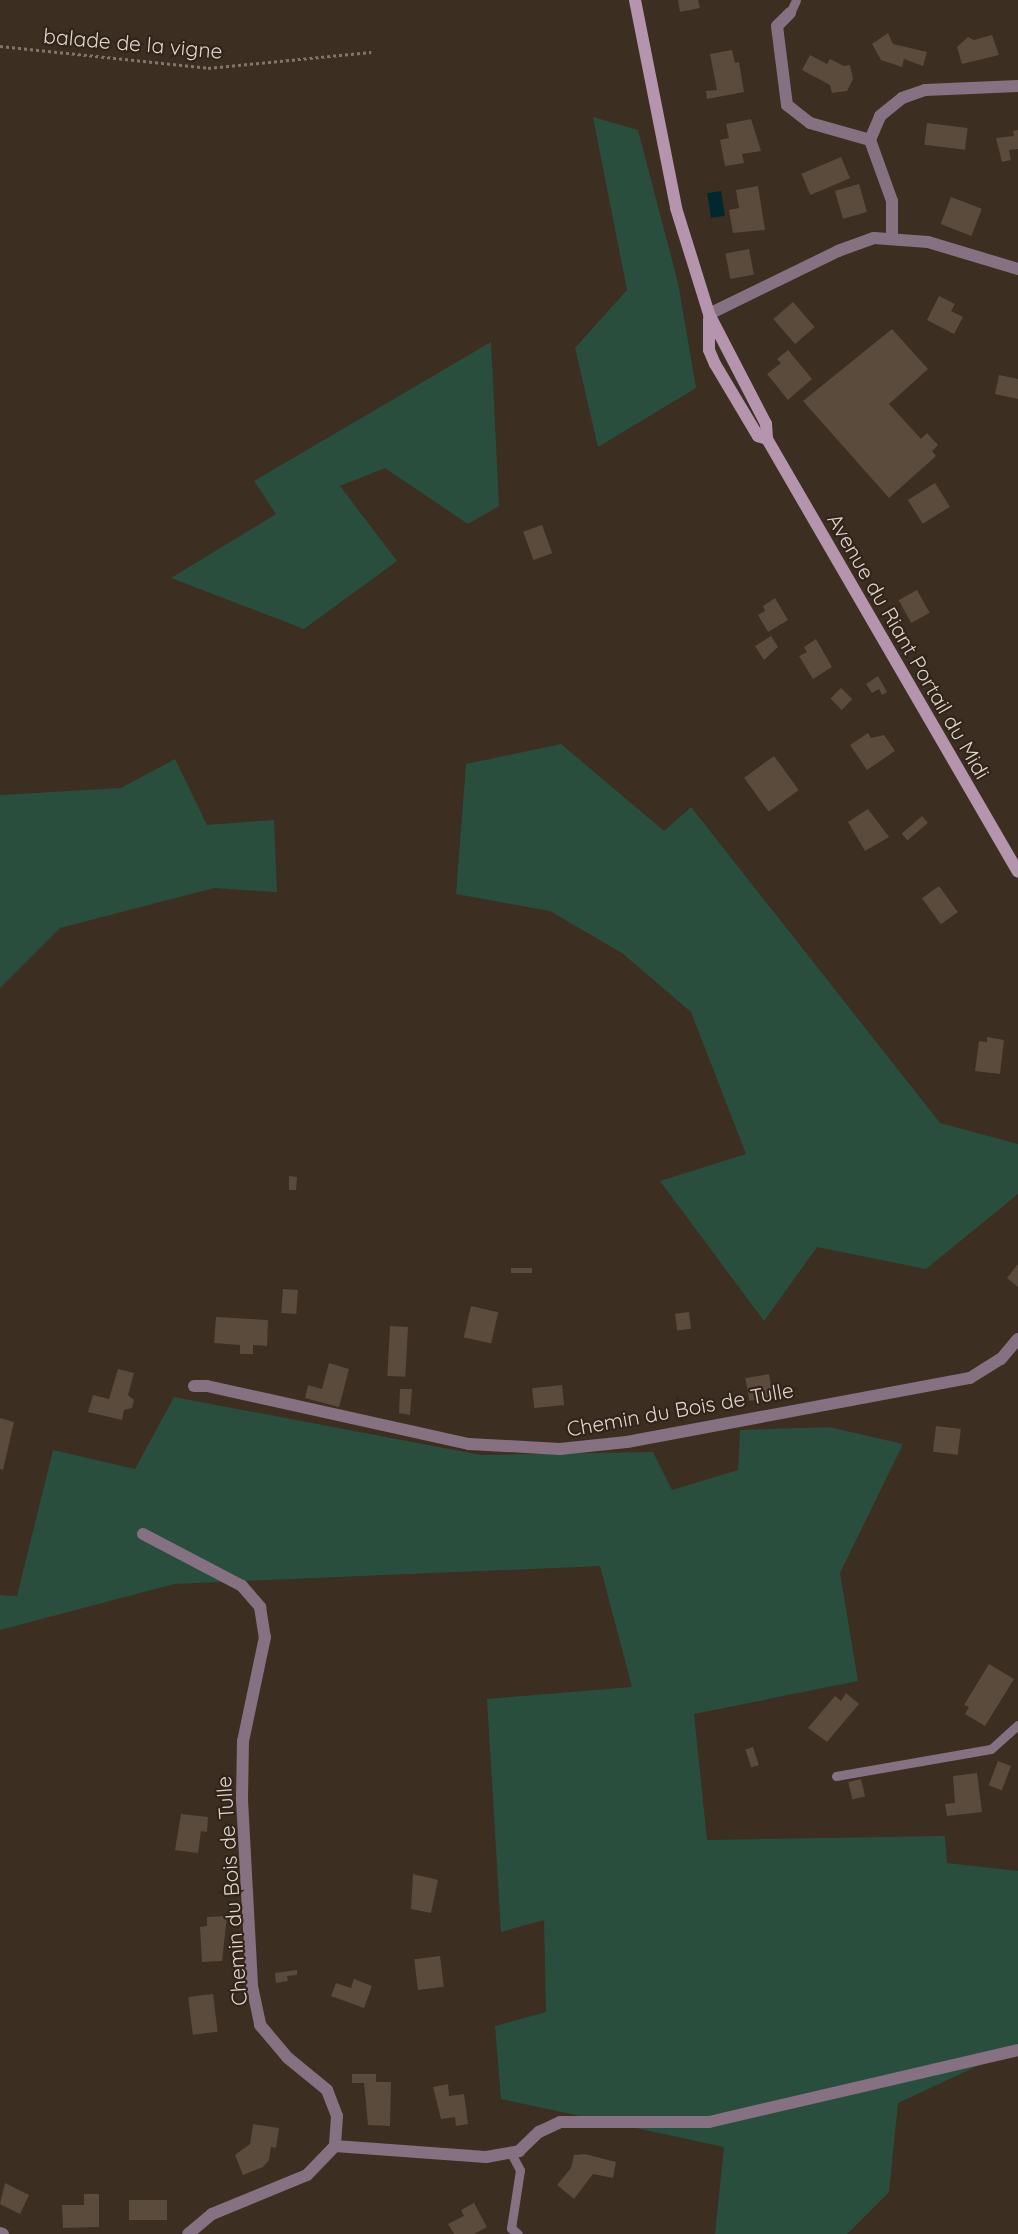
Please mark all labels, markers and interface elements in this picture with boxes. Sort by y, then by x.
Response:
street label: balade de la vigne [42,23,224,63]
street label: Avenue du Riant Portail du Midi [822,509,996,783]
street label: Chemin du Bois de Tulle [565,1377,795,1441]
street label: Chemin du Bois de Tulle [210,1775,252,2007]

